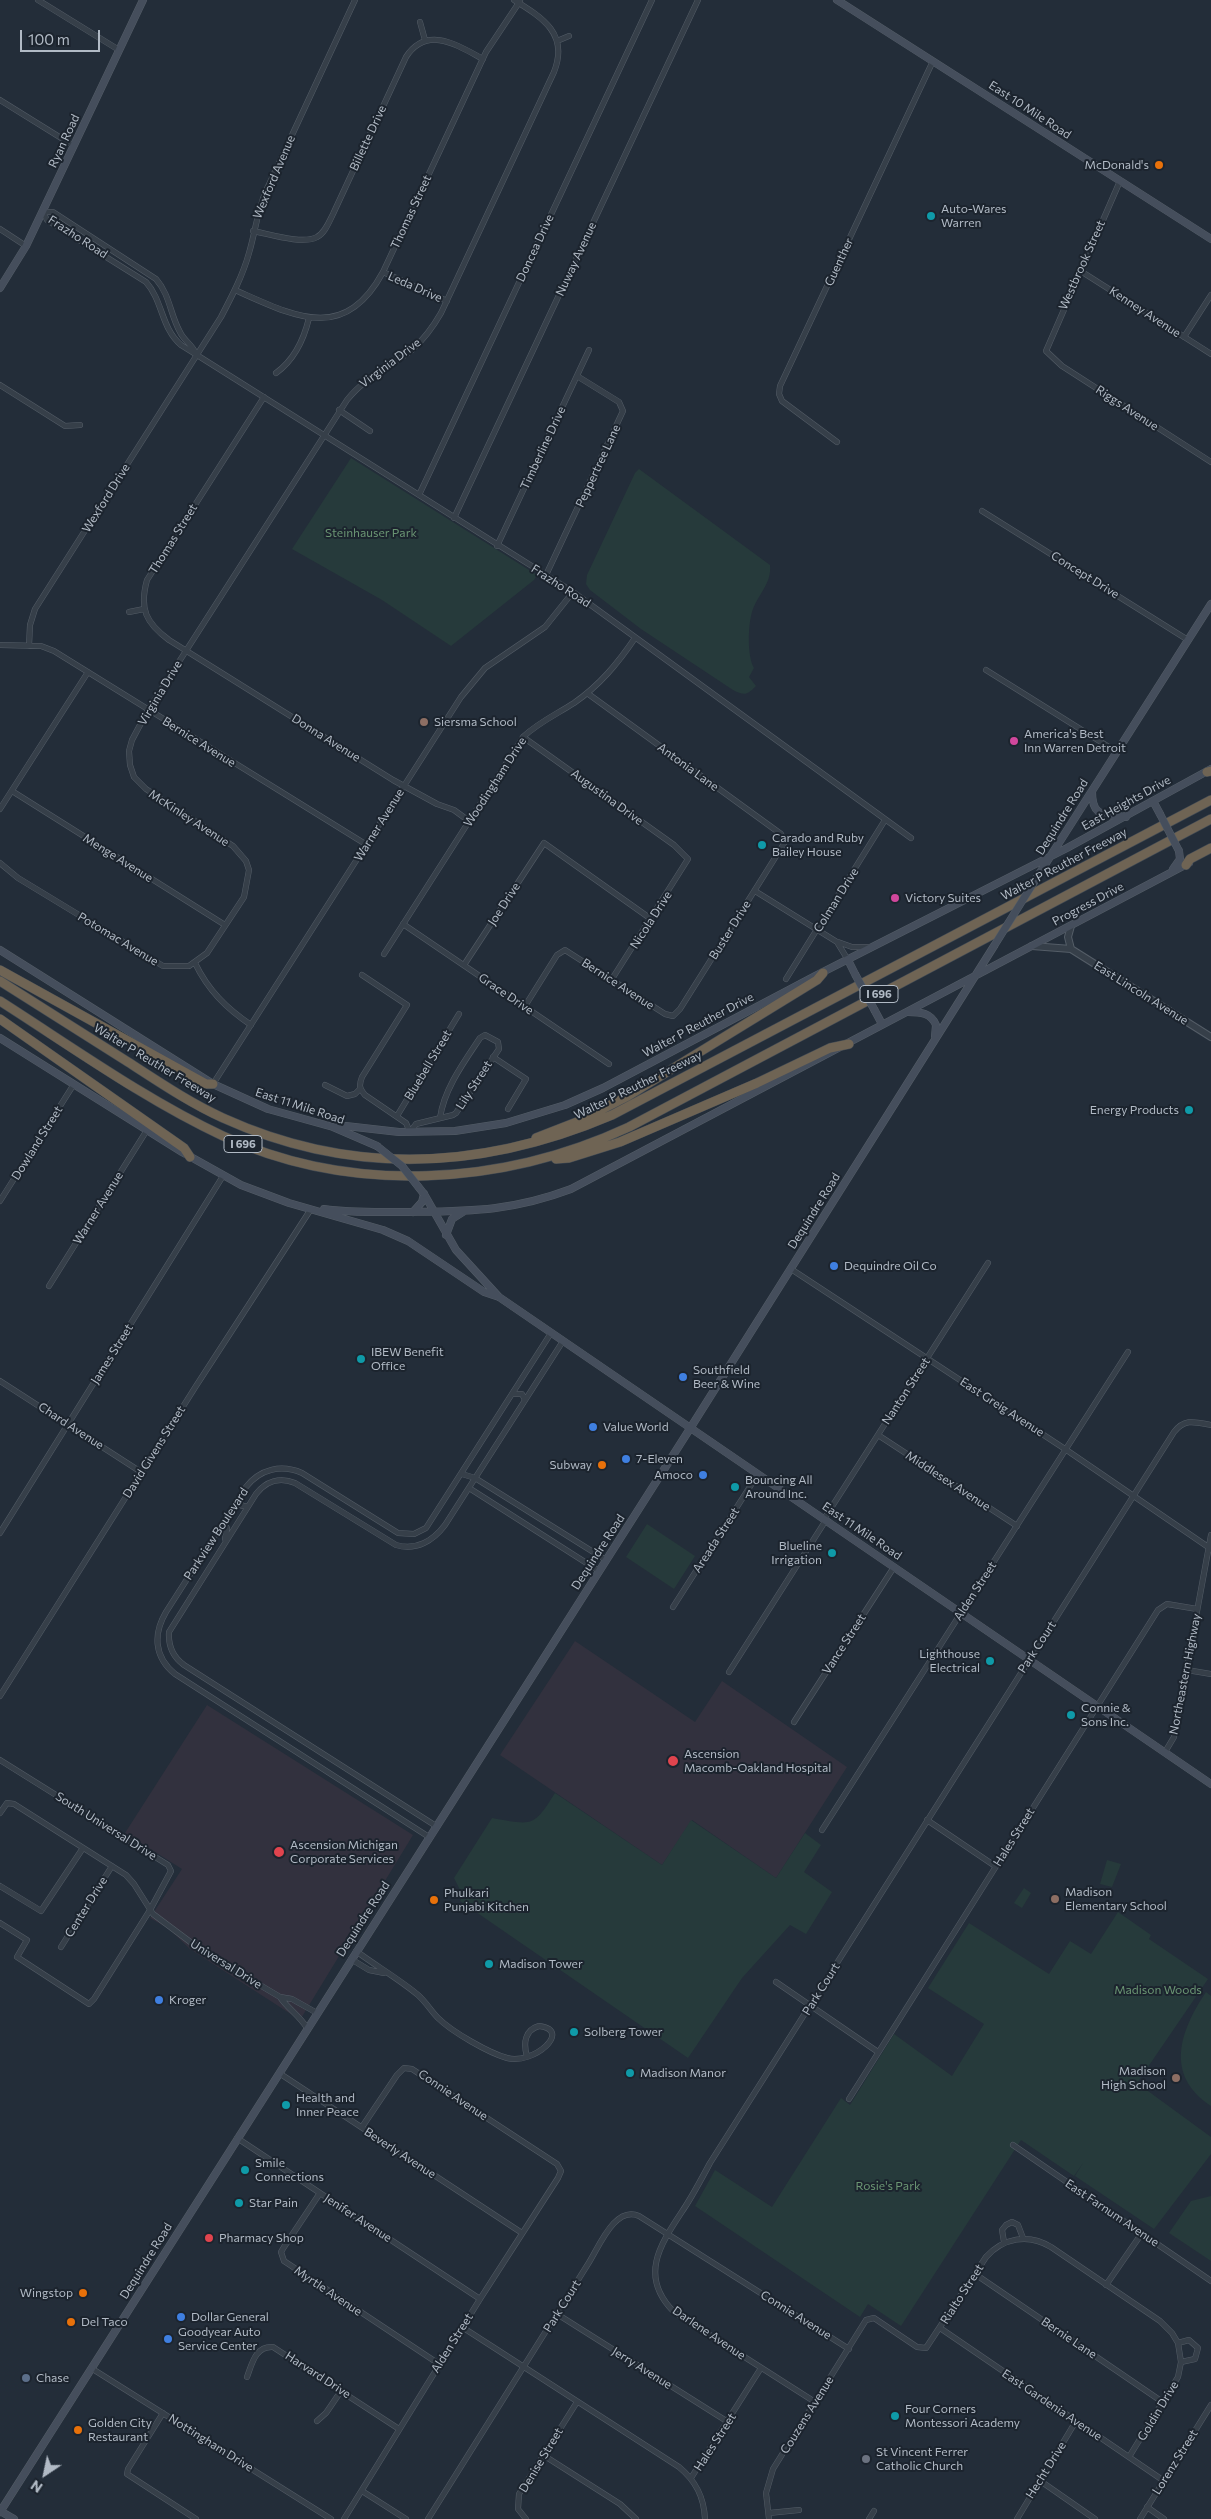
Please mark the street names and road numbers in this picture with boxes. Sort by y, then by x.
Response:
street label: East 10 Mile Road [986,78,1074,142]
street label: Billette Drive [347,103,389,173]
street label: Ryan Road [45,112,83,170]
street label: Wexford Avenue [250,133,298,221]
street label: Thomas Street [388,173,434,251]
street label: Frazho Road [46,212,110,262]
street label: Doncea Drive [513,212,557,284]
street label: Westbrook Street [1056,218,1108,312]
street label: Nuway Avenue [553,220,599,298]
street label: Guenther [822,236,856,288]
street label: Leda Drive [386,269,444,305]
street label: Kenney Avenue [1107,284,1183,340]
street label: Virginia Drive [356,335,424,391]
street label: Riggs Avenue [1093,382,1161,434]
street label: Timberline Drive [517,404,569,492]
street label: Peppertree Lane [573,422,623,510]
street label: Wexford Drive [79,461,133,535]
street label: Thomas Street [146,501,200,577]
street label: Concept Drive [1048,548,1122,602]
street label: Frazho Road [529,561,593,611]
street label: Virginia Drive [135,658,185,728]
street label: Donna Avenue [289,711,363,765]
street label: Bernice Avenue [160,714,238,770]
street label: Woodingham Drive [461,734,529,830]
street label: Antonia Lane [655,740,721,794]
street label: Augustina Drive [568,766,646,828]
street label: East Heights Drive [1079,773,1173,833]
street label: Dequindre Road [1033,776,1091,858]
street label: Warner Avenue [351,786,407,864]
street label: McKinley Avenue [146,787,232,849]
street label: Walter P Reuther Freeway [999,825,1129,903]
street label: Menge Avenue [80,831,156,885]
street label: Colman Drive [810,865,862,935]
street label: Progress Drive [1050,879,1126,929]
street label: Joe Drive [485,880,523,928]
street label: Nicola Drive [627,888,675,952]
street label: Buster Drive [706,898,754,962]
street label: Potomac Avenue [75,909,161,969]
street label: Bernice Avenue [579,955,657,1013]
street label: East Lincoln Avenue [1091,958,1191,1028]
street label: Grace Drive [476,970,536,1018]
road number: I 696 [860,986,898,1002]
street label: Walter P Reuther Drive [640,990,756,1060]
street label: Walter P Reuther Freeway [91,1021,219,1105]
street label: Bluebell Street [401,1027,455,1103]
street label: Walter P Reuther Freeway [572,1048,704,1122]
street label: Lily Street [453,1058,495,1112]
street label: East 11 Mile Road [254,1085,346,1127]
street label: Dowland Street [8,1103,66,1183]
road number: I 696 [224,1136,262,1152]
street label: Warner Avenue [70,1169,126,1247]
street label: Dequindre Road [785,1170,843,1252]
street label: James Street [88,1321,136,1387]
street label: Nanton Street [879,1355,933,1427]
street label: East Greig Avenue [957,1374,1047,1440]
street label: Chard Avenue [36,1399,106,1453]
street label: David Givens Street [120,1403,188,1501]
street label: Middlesex Avenue [903,1448,993,1514]
street label: Parkview Boulevard [181,1485,251,1583]
street label: East 11 Mile Road [819,1499,905,1563]
street label: Areada Street [690,1505,742,1575]
street label: Dequindre Road [568,1512,628,1592]
street label: Alden Street [951,1559,999,1623]
street label: Vance Street [819,1611,869,1677]
street label: Northeastern Highway [1166,1612,1204,1736]
street label: Park Court [1015,1618,1059,1676]
street label: South Universal Drive [53,1789,159,1863]
street label: Hales Street [990,1805,1038,1869]
street label: Center Drive [62,1874,110,1940]
street label: Dequindre Road [333,1879,393,1959]
street label: Universal Drive [188,1936,264,1992]
street label: Park Court [799,1960,843,2018]
street label: Connie Avenue [415,2066,491,2124]
street label: Beverly Avenue [361,2124,439,2182]
street label: East Farnum Avenue [1062,2176,1162,2250]
street label: Jenifer Avenue [322,2191,394,2245]
street label: Dequindre Road [117,2220,175,2302]
street label: Rialto Street [937,2261,987,2327]
street label: Myrtle Avenue [291,2263,365,2319]
street label: Park Court [540,2277,584,2335]
street label: Connie Avenue [758,2287,834,2343]
street label: Darlene Avenue [670,2303,748,2363]
street label: Alden Street [428,2310,476,2376]
street label: Bernie Lane [1039,2314,1099,2362]
street label: Jerry Avenue [609,2344,675,2392]
street label: Harvard Drive [283,2348,353,2402]
street label: East Gardenia Avenue [999,2366,1105,2444]
street label: Couzens Avenue [777,2373,837,2457]
street label: Goldin Drive [1135,2378,1181,2444]
street label: Hales Street [691,2410,739,2474]
street label: Nottingham Drive [166,2411,256,2475]
street label: Denise Street [516,2425,566,2495]
street label: Lorenz Street [1149,2427,1201,2497]
street label: Hecht Drive [1023,2439,1069,2501]

